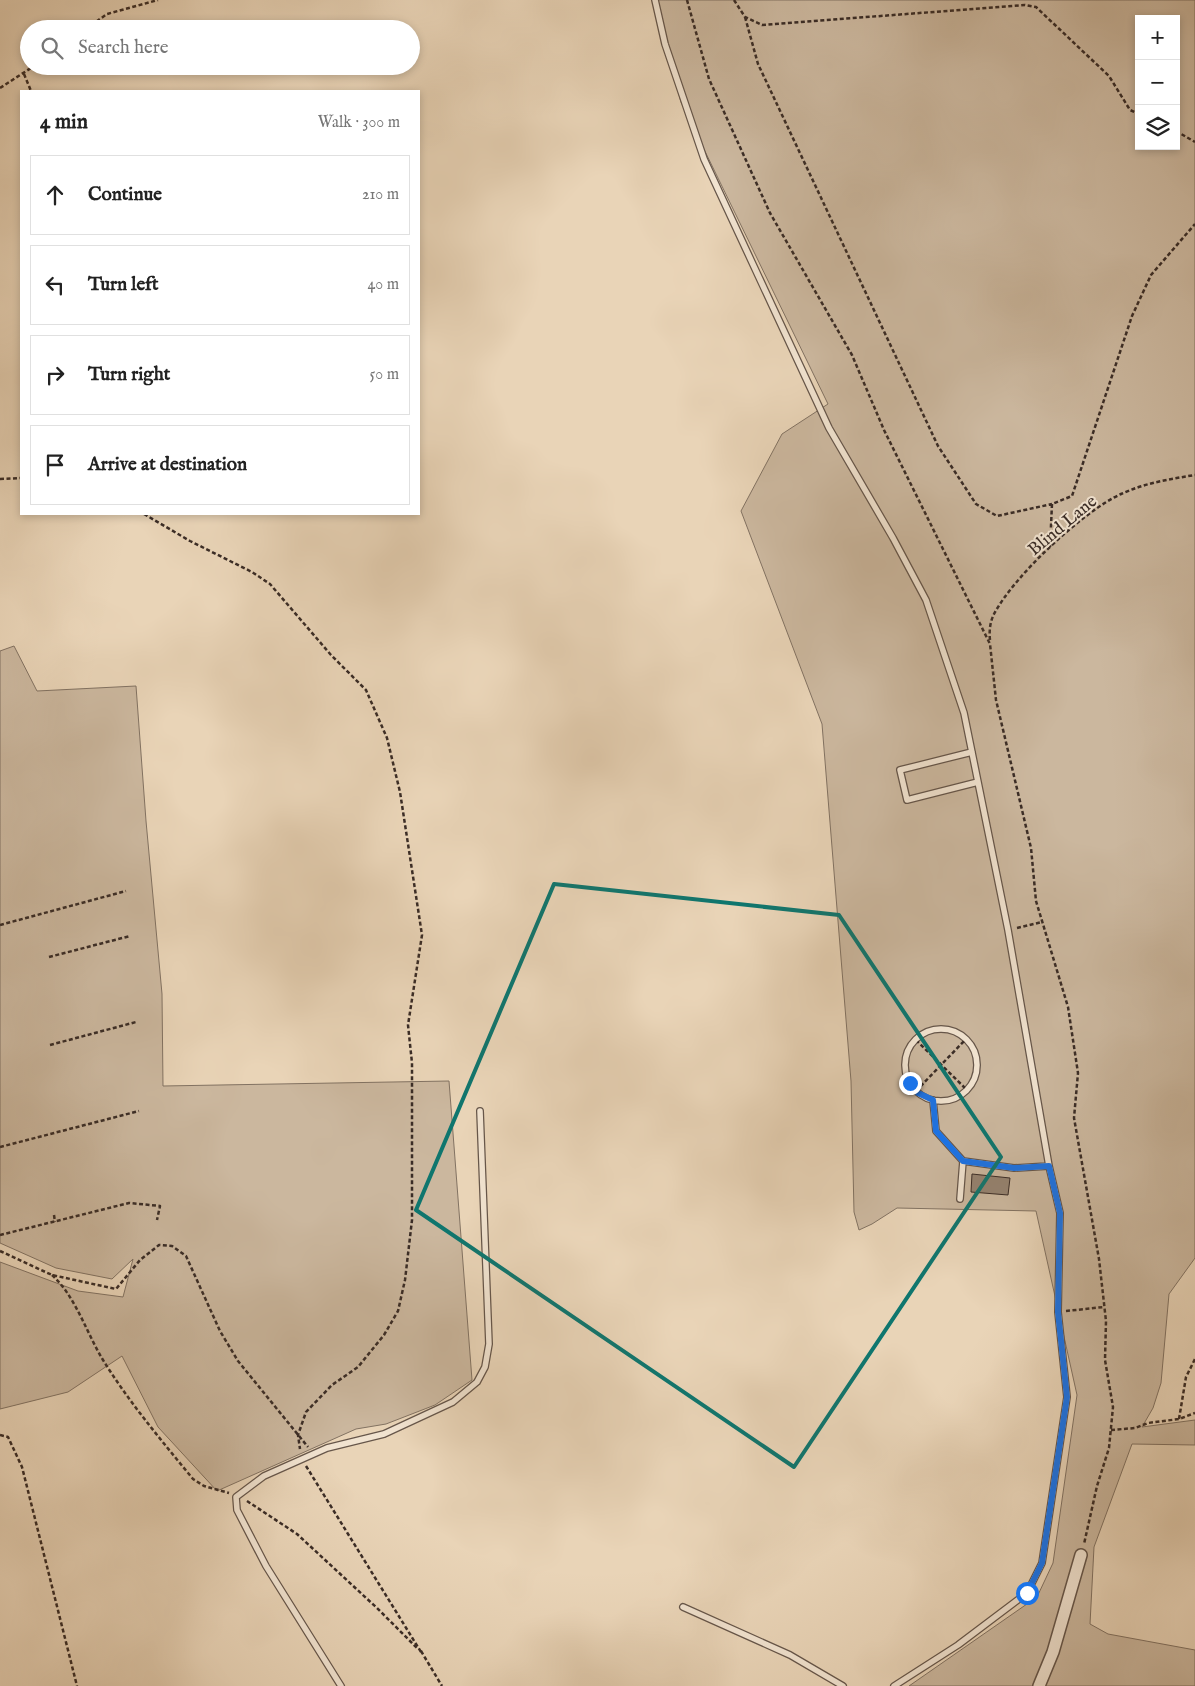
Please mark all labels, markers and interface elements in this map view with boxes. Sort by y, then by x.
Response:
map controls [1135,15,1180,150]
button: + [1135,15,1180,60]
search box [20,20,420,75]
icon: search [38,34,66,62]
text: Search here [78,36,169,60]
button: − [1135,60,1180,105]
button: layers [1135,105,1180,150]
text: 4 min [40,109,88,136]
text: Walk · 300 m [318,113,400,133]
icon: ahead [41,181,69,209]
text: Continue [88,183,162,207]
text: 210 m [362,185,399,205]
icon: left [41,271,69,299]
text: Turn left [88,273,159,297]
text: 40 m [367,275,399,295]
icon: right [41,361,69,389]
text: Turn right [88,363,170,387]
text: 50 m [370,365,399,385]
icon: arrive [41,451,69,479]
text: Arrive at destination [88,453,247,477]
street label: Blind Lane [1024,491,1102,562]
route end [899,1072,922,1095]
route start [1016,1582,1039,1605]

